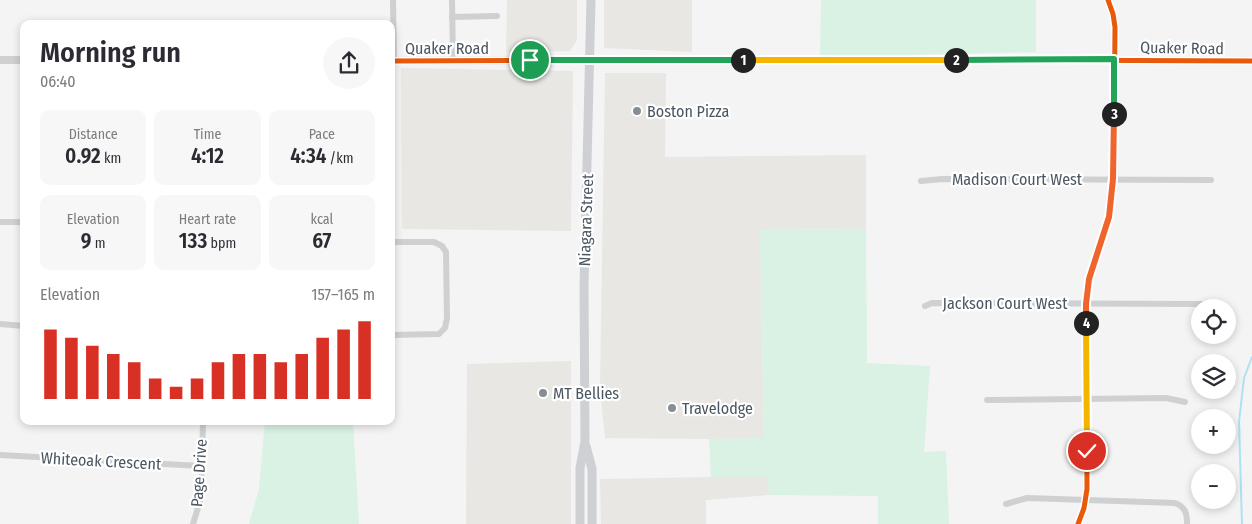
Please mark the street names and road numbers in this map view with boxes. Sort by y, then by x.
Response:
street label: Quaker Road [1140,38,1224,58]
street label: Quaker Road [405,39,489,58]
street label: Madison Court West [952,170,1083,189]
street label: Niagara Street [575,173,597,267]
street label: Jackson Court West [943,294,1068,313]
street label: Page Drive [187,438,211,508]
street label: Whiteoak Crescent [40,448,162,474]

